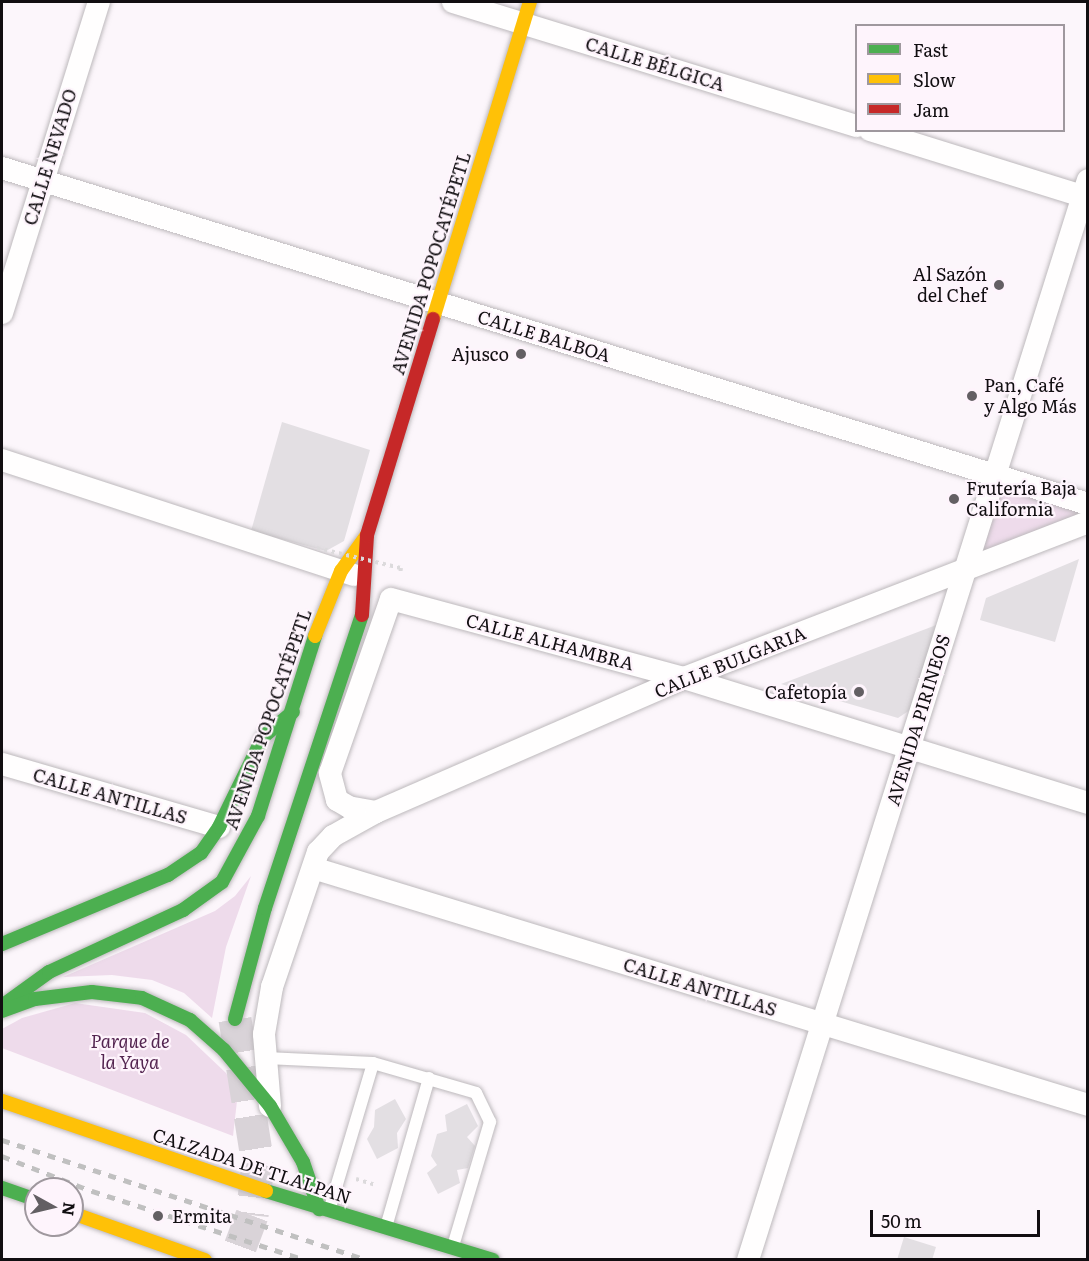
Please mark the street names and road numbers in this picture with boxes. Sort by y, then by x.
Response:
street label: CALLE BÉLGICA [583,33,727,95]
street label: CALLE NEVADO [19,86,81,228]
street label: AVENIDA POPOCATÉPETL [387,149,475,377]
street label: CALLE BALBOA [475,306,613,366]
street label: AVENIDA POPOCATÉPETL [220,606,316,832]
street label: CALLE ALHAMBRA [464,609,636,675]
street label: CALLE BULGARIA [651,622,809,702]
street label: AVENIDA PIRINEOS [882,632,954,808]
street label: CALLE ANTILLAS [30,764,190,828]
street label: CALLE ANTILLAS [621,953,779,1021]
street label: CALZADA DE TLALPAN [150,1124,354,1208]

